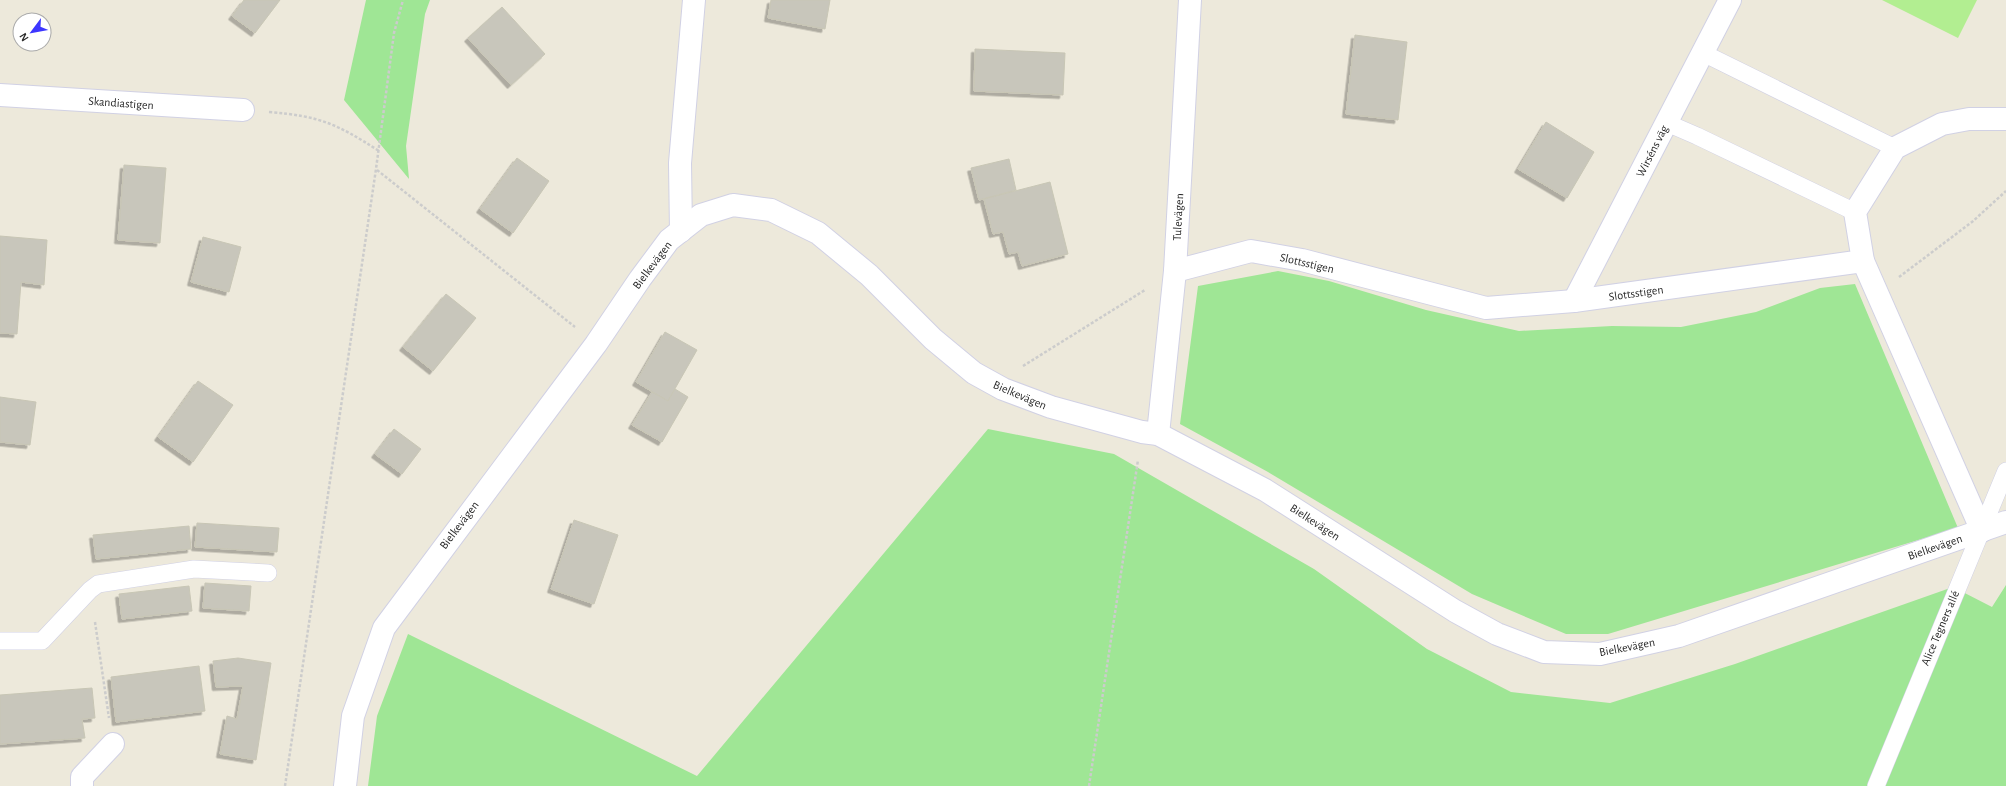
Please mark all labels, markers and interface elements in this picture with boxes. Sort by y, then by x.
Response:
north arrow [12,12,52,52]
text: N [17,31,31,43]
street label: Skandiastigen [88,95,154,111]
street label: Wirséns väg [1634,123,1670,179]
street label: Tulevägen [1171,193,1185,241]
street label: Bielkevägen [630,239,674,291]
street label: Slottsstigen [1279,251,1335,275]
street label: Slottsstigen [1608,283,1664,303]
street label: Bielkevägen [992,378,1048,412]
street label: Bielkevägen [437,499,481,551]
street label: Bielkevägen [1288,502,1342,542]
street label: Bielkevägen [1906,532,1964,562]
street label: Alice Tegners allé [1919,589,1961,667]
street label: Bielkevägen [1598,636,1656,658]

